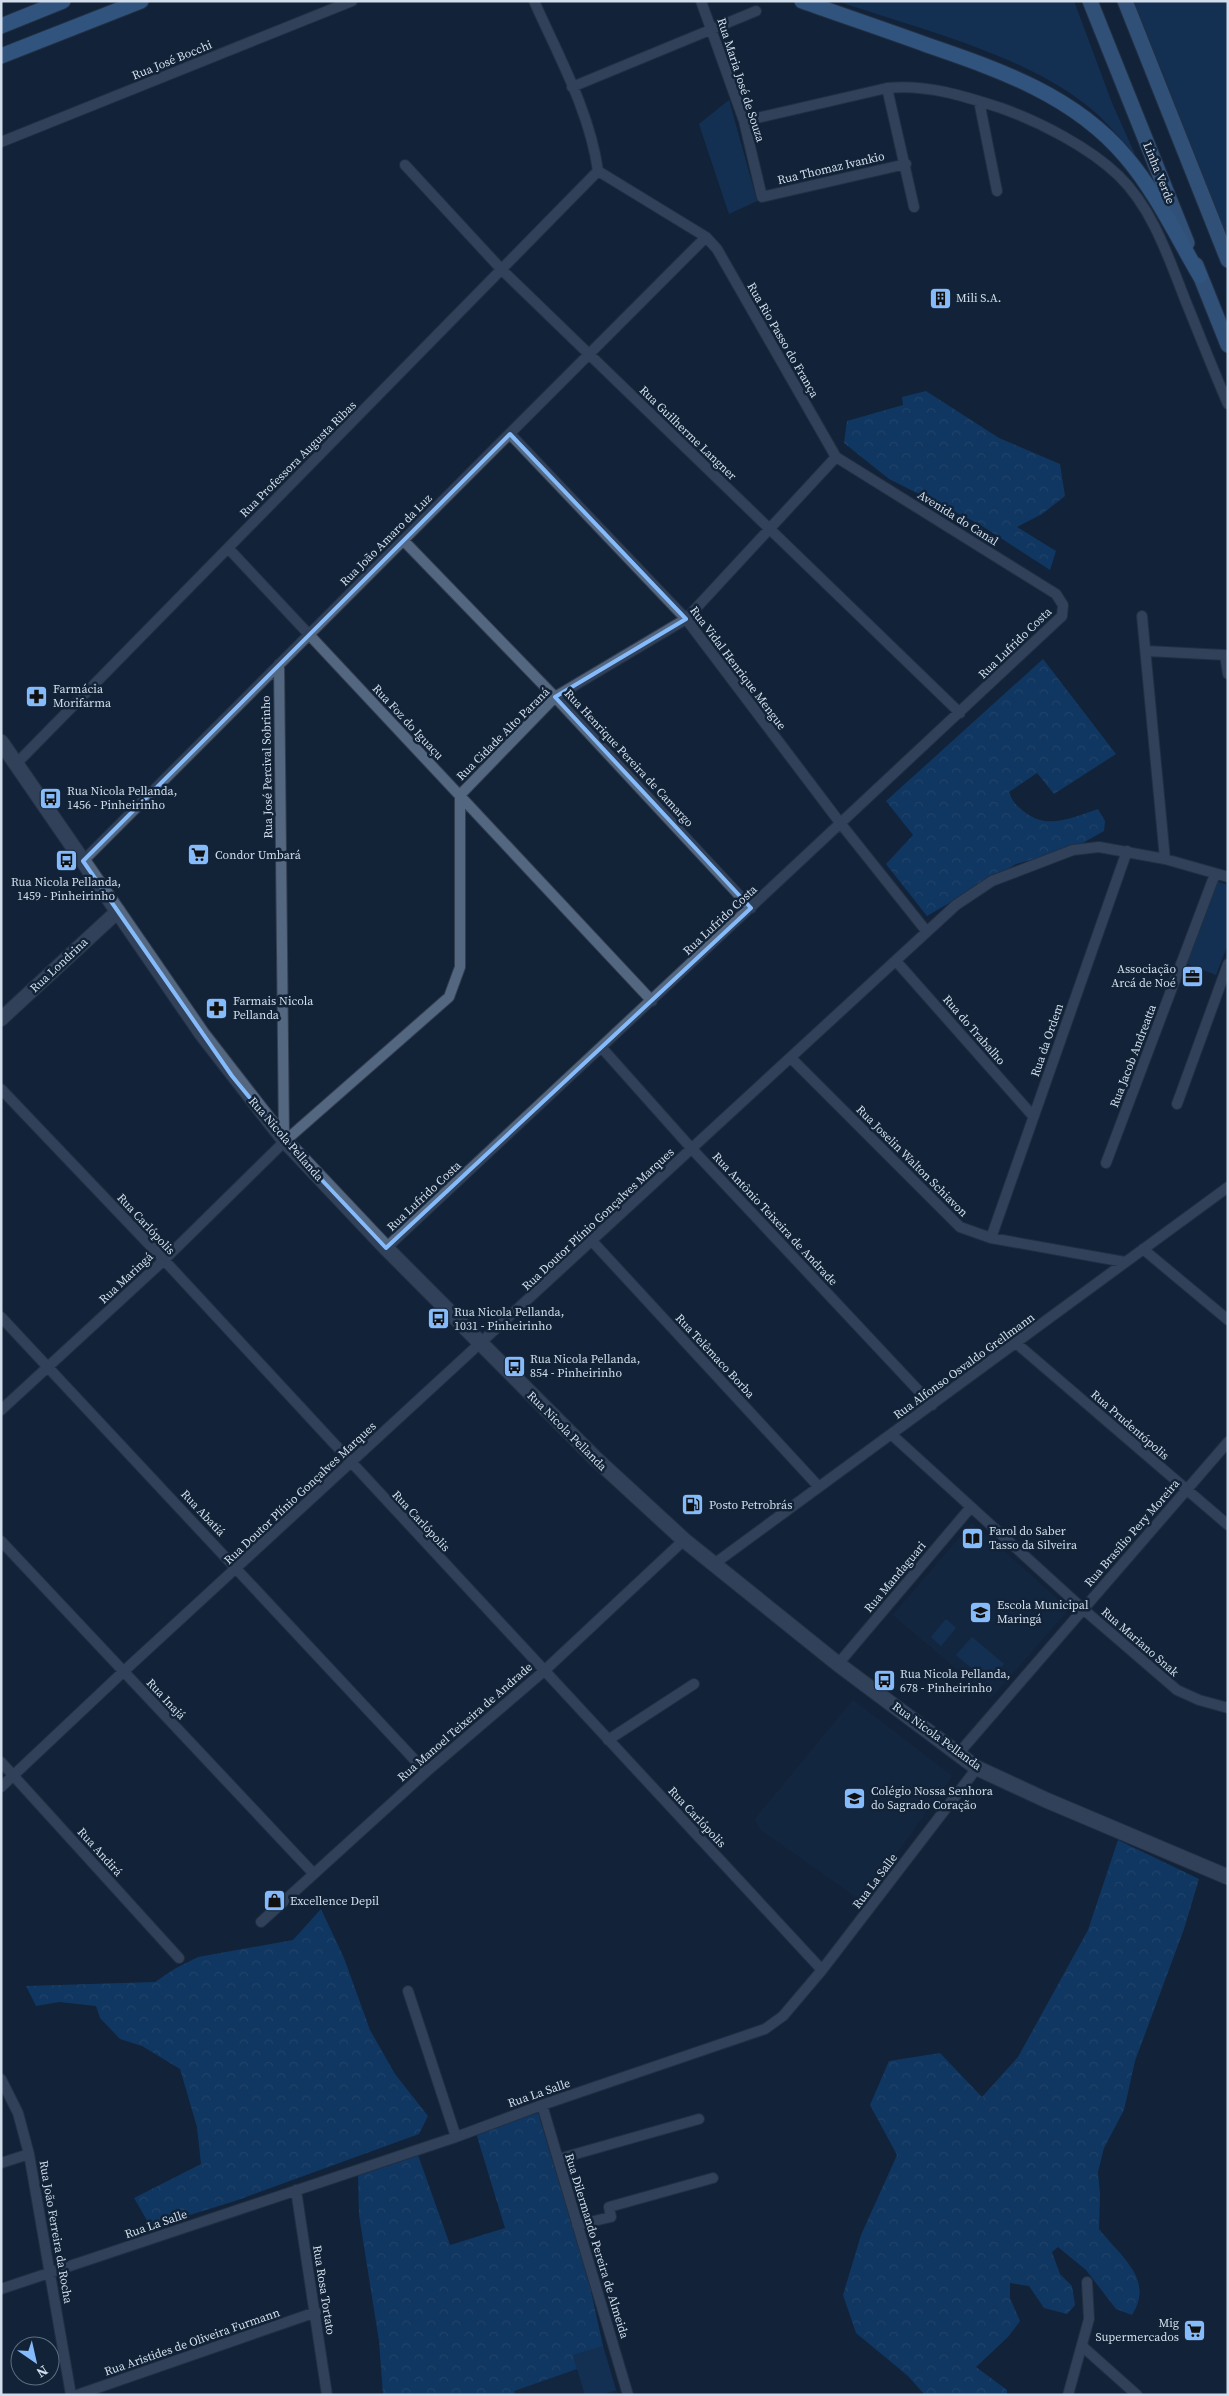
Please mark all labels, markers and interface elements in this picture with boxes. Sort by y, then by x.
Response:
street label: Rua Maria José de Souza [713,16,769,145]
street label: Rua José Bocchi [130,36,215,83]
street label: Linha Verde [1139,140,1179,206]
street label: Rua Thomaz Ivankio [776,148,887,188]
street label: Rua Rio Passo do França [743,280,823,401]
building icon: Mili S.A. [928,286,952,310]
place label: Mili S.A. [956,290,1001,306]
street label: Rua Guilherme Langner [636,382,740,484]
street label: Rua Professora Augusta Ribas [236,397,360,521]
street label: Avenida do Canal [915,487,1002,549]
street label: Rua João Amaro da Luz [337,490,436,589]
street label: Rua Vidal Henrique Mengue [686,603,790,733]
street label: Rua Lufrido Costa [975,603,1056,682]
place label: Farmácia Morifarma [53,681,112,711]
street label: Rua Foz do Iguaçu [369,681,447,763]
street label: Rua Cidade Alto Paraná [453,683,554,784]
pharmacy icon: Farmácia Morifarma [25,684,49,708]
street label: Rua Henrique Pereira de Camargo [561,686,697,831]
street label: Rua José Percival Sobrinho [258,695,276,839]
place label: Rua Nicola Pellanda, 1456 - Pinheirinho [67,783,177,813]
bus stop icon: Rua Nicola Pellanda, 1456 - Pinheirinho [39,786,63,810]
supermarket icon: Condor Umbará [187,843,211,867]
place label: Condor Umbará [215,847,302,863]
bus stop icon: Rua Nicola Pellanda, 1459 - Pinheirinho [54,849,78,873]
place label: Rua Nicola Pellanda, 1459 - Pinheirinho [11,874,121,904]
street label: Rua Lufrido Costa [679,881,761,959]
street label: Rua Londrina [27,934,92,996]
place label: Associação Arcá de Noé [1111,961,1176,991]
office icon: Associação Arcá de Noé [1180,964,1204,988]
street label: Rua do Trabalho [939,992,1009,1069]
place label: Farmais Nicola Pellanda [233,993,314,1023]
pharmacy icon: Farmais Nicola Pellanda [205,996,229,1020]
street label: Rua da Ordem [1027,1001,1067,1079]
street label: Rua Jacob Andreatta [1106,1001,1160,1110]
street label: Rua Nicola Pellanda [245,1094,328,1185]
street label: Rua Joselin Walton Schiavon [853,1102,971,1220]
street label: Rua Doutor Plínio Gonçalves Marques [519,1144,677,1294]
street label: Rua Antônio Teixeira de Andrade [709,1149,841,1289]
street label: Rua Lufrido Costa [383,1157,465,1235]
street label: Rua Carlópolis [114,1190,178,1258]
street label: Rua Maringá [96,1248,157,1307]
place label: Rua Nicola Pellanda, 1031 - Pinheirinho [454,1304,564,1334]
bus stop icon: Rua Nicola Pellanda, 1031 - Pinheirinho [426,1307,450,1331]
street label: Rua Alfonso Osvaldo Grellmann [890,1309,1038,1423]
street label: Rua Telêmaco Borba [672,1310,759,1402]
place label: Rua Nicola Pellanda, 854 - Pinheirinho [530,1351,640,1381]
bus stop icon: Rua Nicola Pellanda, 854 - Pinheirinho [502,1354,526,1378]
street label: Rua Prudentópolis [1087,1387,1173,1463]
street label: Rua Nicola Pellanda [524,1388,611,1475]
street label: Rua Doutor Plínio Gonçalves Marques [221,1418,379,1568]
street label: Rua Brasílio Pery Moreira [1081,1475,1184,1590]
street label: Rua Abatiá [177,1486,229,1540]
street label: Rua Carlópolis [389,1487,453,1555]
fuel station icon: Posto Petrobrás [681,1493,705,1517]
place label: Posto Petrobrás [709,1497,792,1513]
place label: Farol do Saber Tasso da Silveira [989,1523,1078,1553]
library icon: Farol do Saber Tasso da Silveira [961,1526,985,1550]
street label: Rua Mandaguari [861,1538,930,1616]
place label: Escola Municipal Maringá [997,1597,1089,1627]
school or university icon: Escola Municipal Maringá [969,1600,993,1624]
street label: Rua Mariano Snak [1098,1604,1182,1680]
street label: Rua Manoel Teixeira de Andrade [394,1659,536,1785]
place label: Rua Nicola Pellanda, 678 - Pinheirinho [900,1666,1010,1696]
bus stop icon: Rua Nicola Pellanda, 678 - Pinheirinho [872,1669,896,1693]
street label: Rua Inajá [143,1675,190,1724]
street label: Rua Nicola Pellanda [889,1698,986,1774]
street label: Rua Carlópolis [665,1783,729,1851]
place label: Colégio Nossa Senhora do Sagrado Coração [871,1783,994,1813]
school or university icon: Colégio Nossa Senhora do Sagrado Coração [843,1786,867,1810]
street label: Rua Andirá [74,1824,127,1880]
street label: Rua La Salle [849,1850,901,1912]
shop icon: Excellence Depil [262,1889,286,1913]
place label: Excellence Depil [290,1893,380,1909]
street label: Rua La Salle [506,2075,572,2111]
street label: Rua Dilermando Pereira de Almeida [561,2151,633,2341]
street label: Rua João Ferreira da Rocha [36,2159,77,2306]
street label: Rua La Salle [123,2206,189,2242]
street label: Rua Rosa Tortato [309,2244,339,2336]
street label: Rua Aristides de Oliveira Furmann [102,2304,282,2380]
place label: Mig Supermercados [1095,2315,1179,2345]
supermarket icon: Mig Supermercados [1183,2318,1207,2342]
north arrow [10,2336,60,2386]
text: N [32,2361,52,2383]

